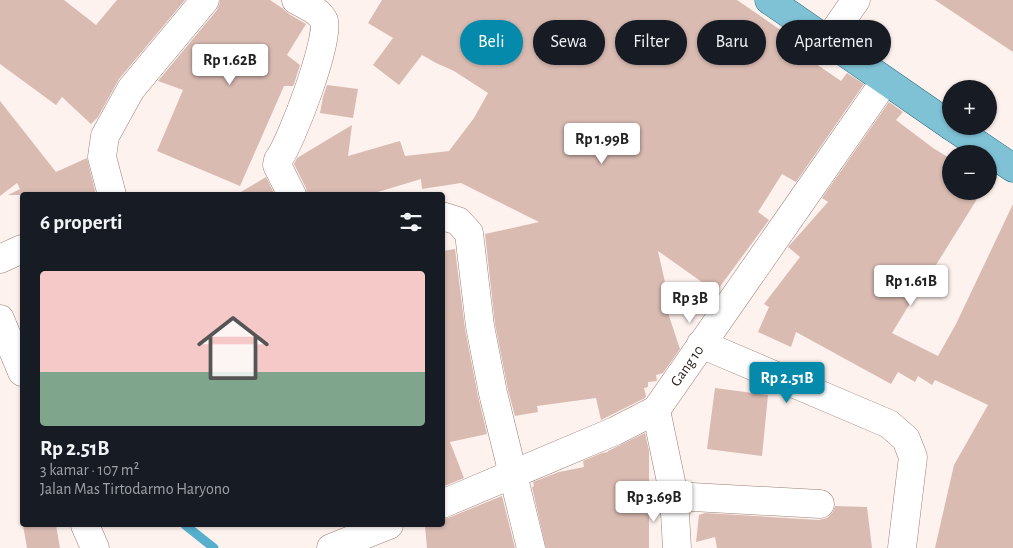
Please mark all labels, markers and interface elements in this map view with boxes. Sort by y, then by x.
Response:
chip: Beli [460,20,523,65]
chip: Sewa [533,20,605,65]
chip: Filter [615,20,687,65]
chip: Baru [697,20,766,65]
chip: Apartemen [776,20,891,65]
pin: Rp 1.62B [178,44,282,86]
text: Rp 1.62B [203,52,257,68]
map controls [942,80,997,200]
button: + [942,80,997,135]
pin: Rp 1.99B [550,122,654,165]
text: Rp 1.99B [575,131,629,147]
button: − [942,145,997,200]
icon: filters [397,208,425,236]
text: 6 properti [40,212,123,233]
pin: Rp 1.61B [859,264,963,307]
text: Rp 1.61B [885,273,937,289]
pin: Rp 3B [655,282,725,324]
text: Rp 3B [672,290,708,306]
icon: home [188,303,278,393]
street label: Gang 10 [668,342,706,389]
pin: Rp 2.51B [735,362,839,404]
text: Rp 2.51B [761,370,813,386]
text: Rp 2.51B [40,438,110,459]
text: 3 kamar · 107 m² [40,462,139,478]
pin: Rp 3.69B [602,480,706,523]
text: Jalan Mas Tirtodarmo Haryono [40,481,230,497]
text: Rp 3.69B [626,489,682,505]

